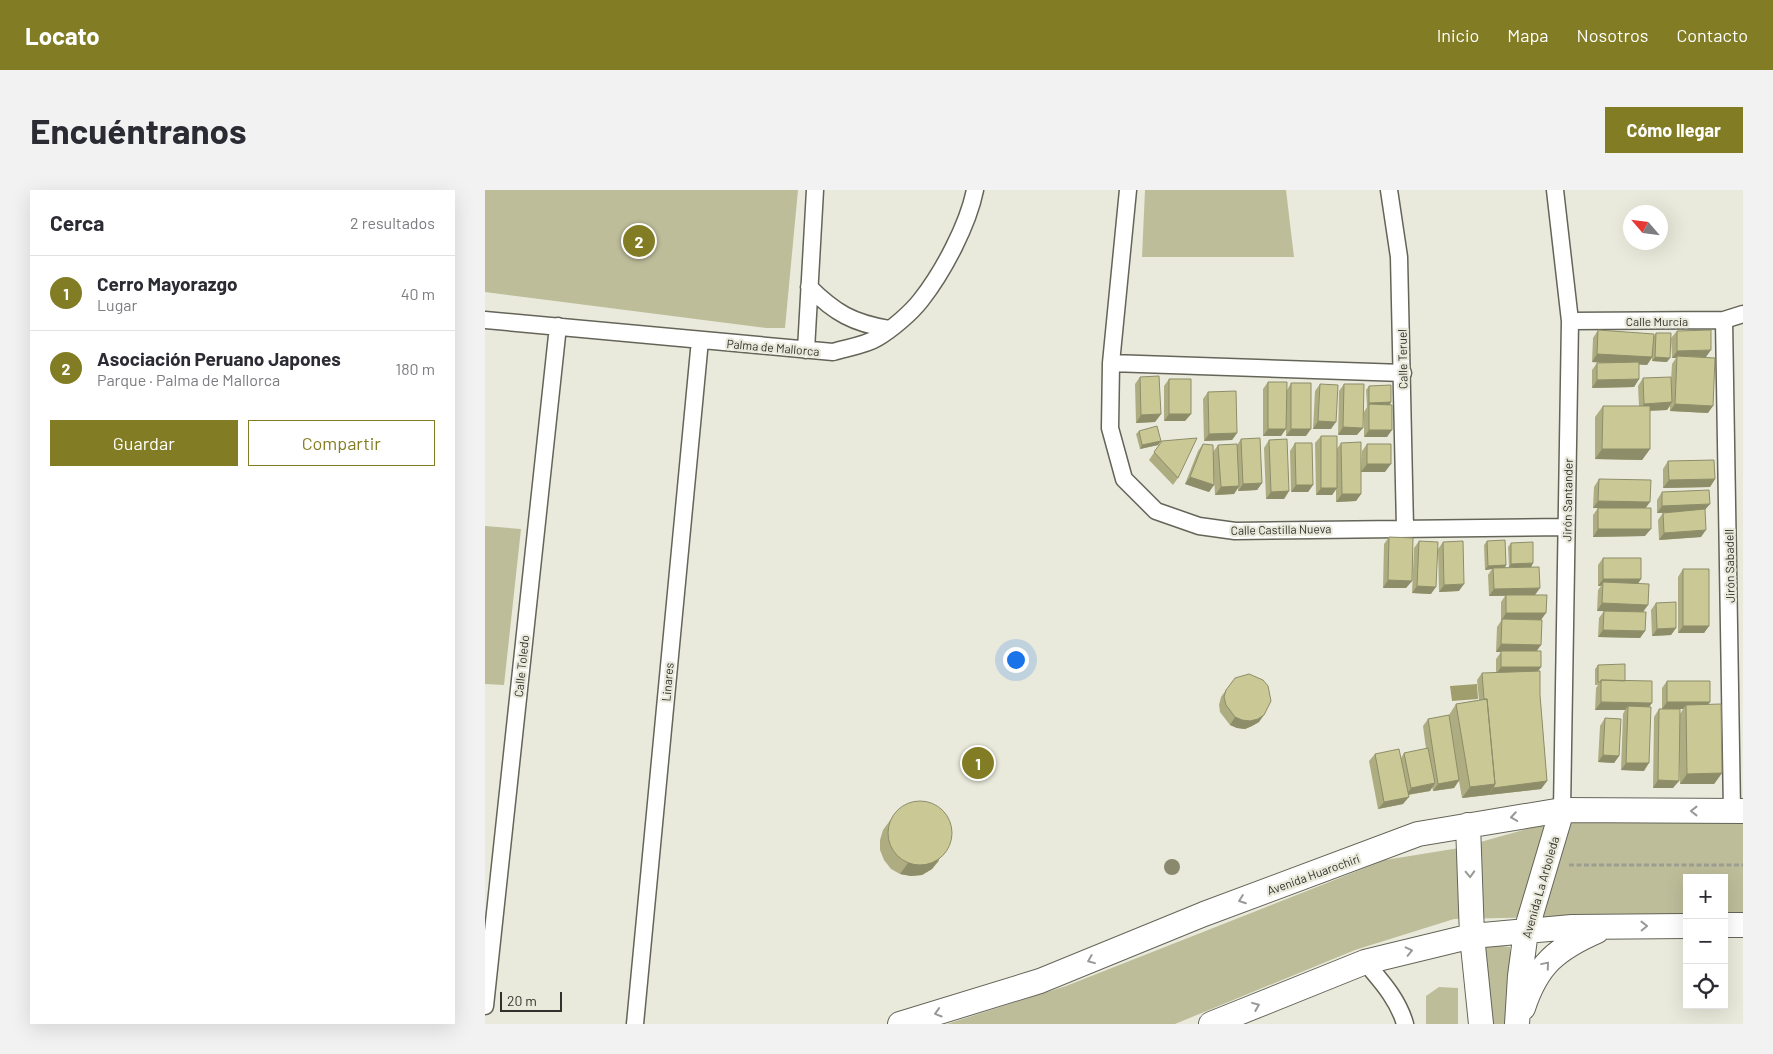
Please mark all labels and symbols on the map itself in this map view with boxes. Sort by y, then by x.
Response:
north arrow [1623,205,1668,250]
pin: 2 [623,222,655,260]
street label: Calle Murcia [1626,314,1688,328]
street label: Calle Teruel [1394,329,1410,389]
street label: Palma de Mallorca [726,336,820,358]
street label: Jirón Santander [1559,458,1575,542]
street label: Calle Castilla Nueva [1231,521,1331,537]
street label: Jirón Sabadell [1721,529,1737,603]
street label: Calle Toledo [511,634,531,698]
your location [1003,647,1029,673]
street label: Linares [658,662,676,702]
pin: 1 [962,744,994,782]
one-way arrow [1690,806,1698,816]
one-way arrow [1510,812,1518,822]
street label: Avenida La Arboleda [1519,834,1561,940]
street label: Avenida Huarochirí [1265,851,1362,897]
one-way arrow [1464,870,1475,878]
one-way arrow [1238,894,1247,904]
one-way arrow [1641,921,1649,931]
one-way arrow [1404,946,1413,957]
one-way arrow [1088,955,1096,965]
one-way arrow [1540,962,1549,971]
scale bar [500,989,563,1012]
one-way arrow [1251,1001,1260,1012]
one-way arrow [934,1007,942,1017]

